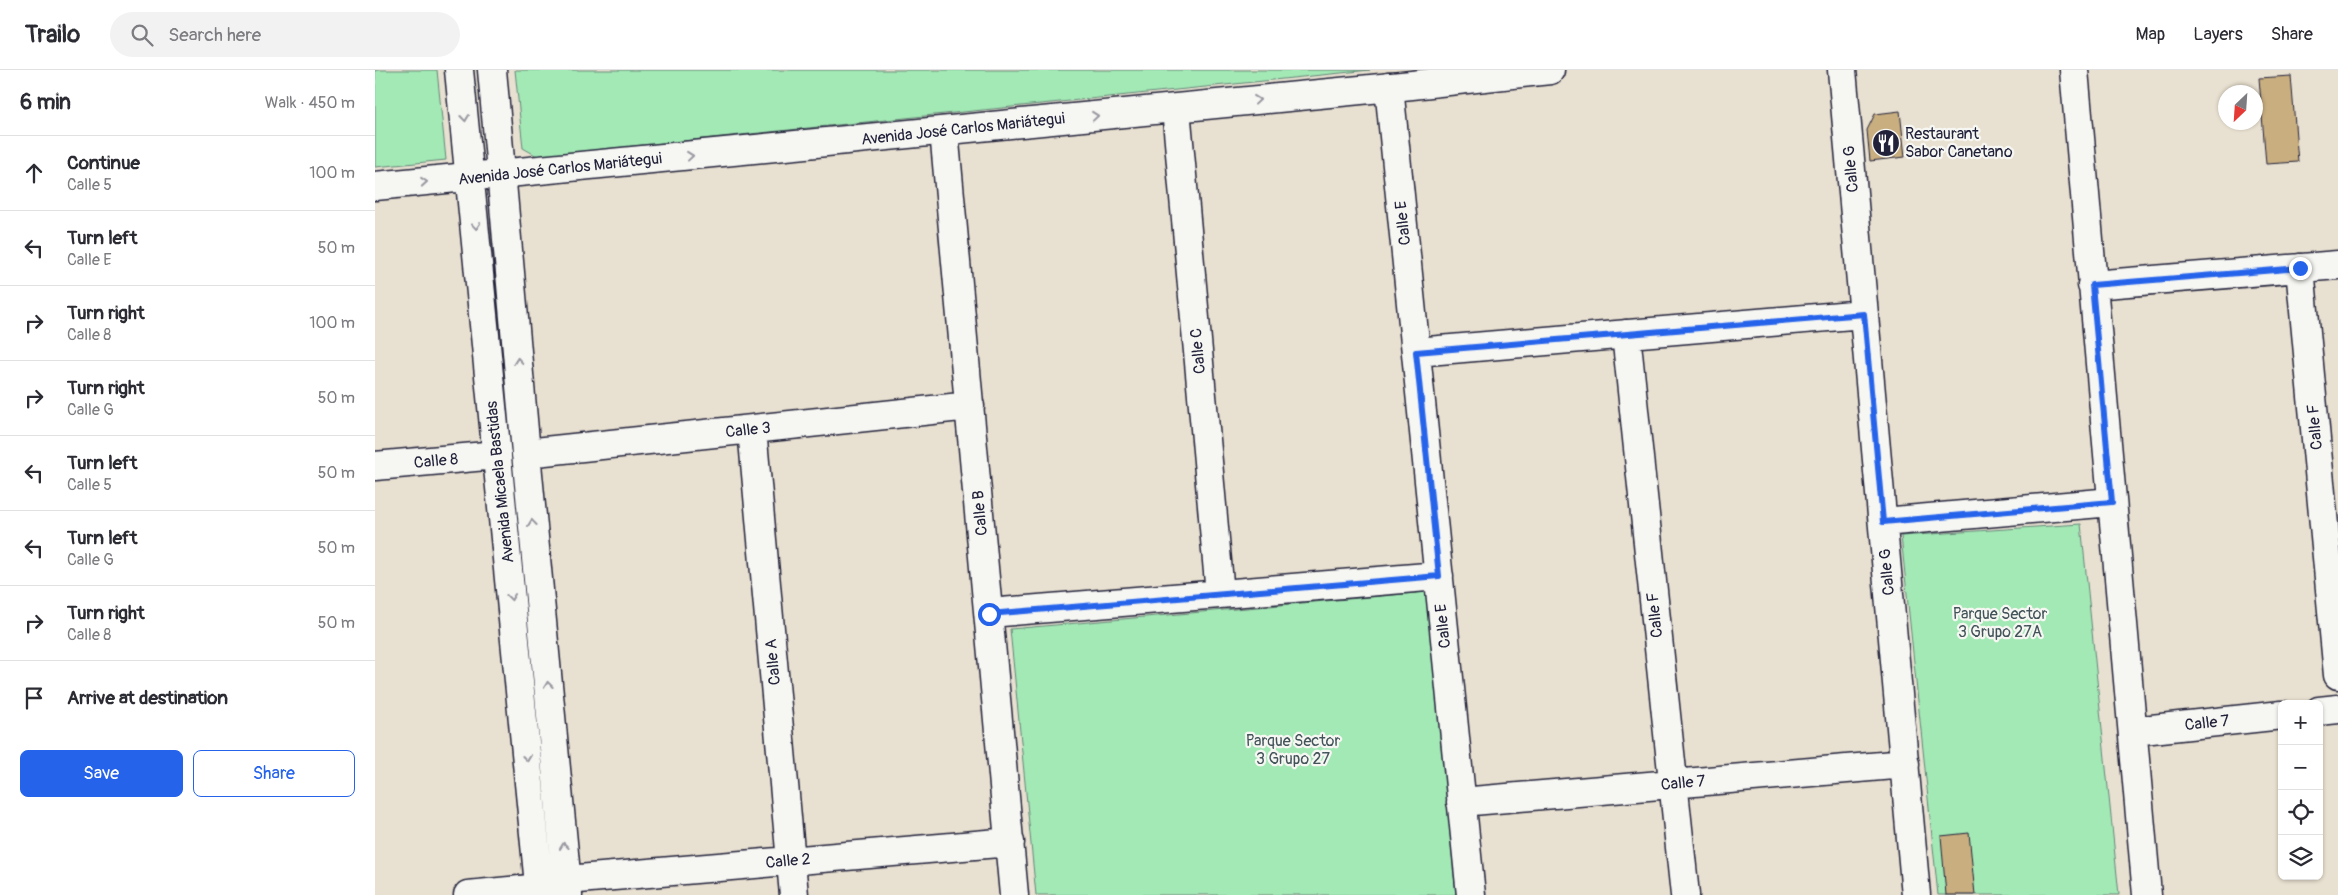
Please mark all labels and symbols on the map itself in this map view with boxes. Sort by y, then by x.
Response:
north arrow [2218,85,2263,130]
one-way arrow [1253,95,1261,106]
street label: Avenida José Carlos Mariátegui [860,108,1066,150]
one-way arrow [1092,111,1100,122]
one-way arrow [459,115,470,123]
place label: Restaurant Sabor Canetano [1905,124,2013,162]
restaurant icon: Restaurant Sabor Canetano [1871,128,1901,158]
street label: Calle G [1839,145,1863,193]
street label: Avenida José Carlos Mariátegui [457,148,663,190]
one-way arrow [686,151,694,162]
one-way arrow [420,177,428,188]
street label: Calle E [1391,200,1415,246]
one-way arrow [470,222,481,230]
route end [2289,257,2312,280]
street label: Calle C [1186,327,1210,375]
one-way arrow [513,357,524,365]
street label: Avenida Micaela Bastidas [482,400,518,564]
street label: Calle F [2303,403,2327,451]
street label: Calle 3 [724,418,772,442]
street label: Calle 8 [413,449,459,473]
street label: Calle B [968,490,992,536]
one-way arrow [527,519,538,527]
street label: Calle G [1875,548,1899,596]
street label: Calle F [1643,591,1667,639]
one-way arrow [505,593,516,601]
route start [978,603,1001,626]
street label: Calle E [1431,603,1455,649]
park label: Parque Sector 3 Grupo 27A [1953,604,2047,642]
street label: Calle A [761,638,785,686]
one-way arrow [543,680,554,688]
street label: Calle 7 [2184,711,2231,735]
park label: Parque Sector 3 Grupo 27 [1246,731,1340,769]
one-way arrow [521,755,532,763]
street label: Calle 7 [1660,771,1707,795]
one-way arrow [558,842,569,850]
street label: Calle 2 [765,849,811,873]

